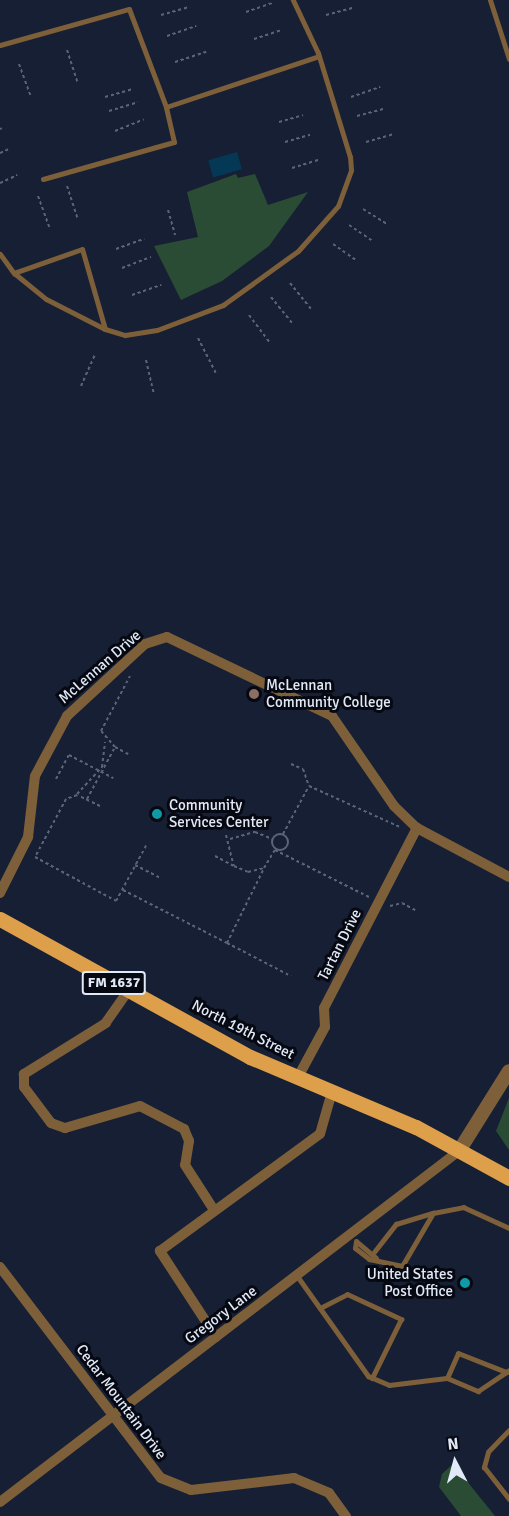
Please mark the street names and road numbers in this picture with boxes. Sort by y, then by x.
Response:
street label: McLennan Drive [55,626,145,708]
street label: Tartan Drive [314,906,366,984]
road number: FM 1637 [81,972,147,994]
street label: North 19th Street [189,996,297,1064]
street label: Gregory Lane [182,1282,260,1348]
street label: Cedar Mountain Drive [72,1341,170,1463]

